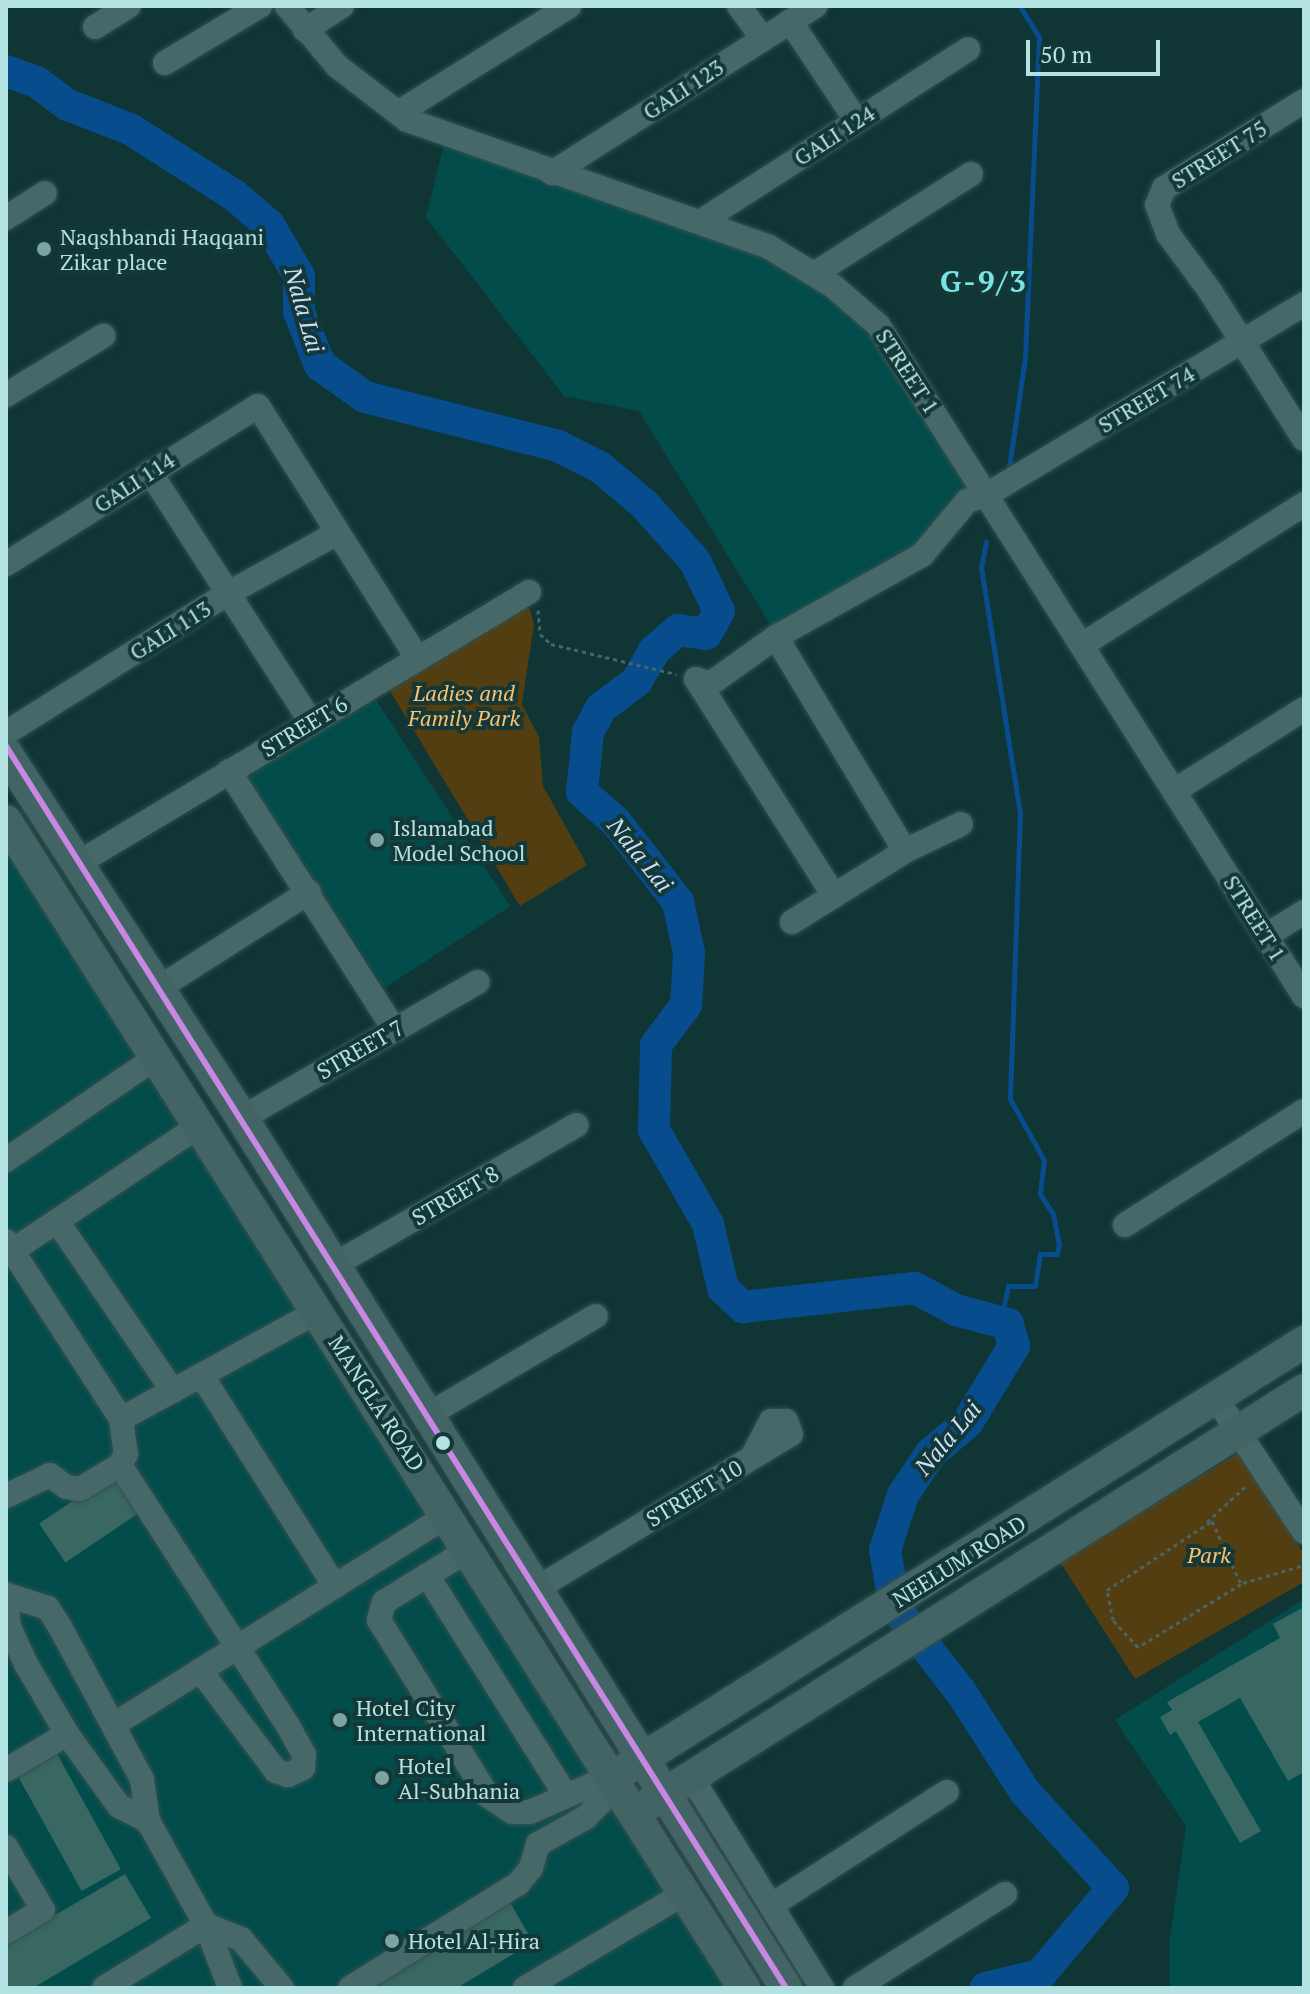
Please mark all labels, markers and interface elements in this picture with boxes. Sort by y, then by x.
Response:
scale bar [1030,24,1164,74]
text: 50 m [1040,38,1092,70]
street label: GALI 123 [638,53,728,125]
street label: GALI 124 [789,99,879,171]
street label: STREET 75 [1166,114,1272,194]
place label: Naqshbandi Haqqani Zikar place [60,223,264,274]
marker: Naqshbandi Haqqani Zikar place [35,240,53,258]
district label: G-9/3 [940,263,1028,299]
water label: Nala Lai [278,264,330,356]
street label: STREET 1 [871,324,945,418]
street label: STREET 74 [1093,360,1199,438]
street label: GALI 114 [89,446,179,518]
street label: GALI 113 [125,595,215,665]
park label: Ladies and Family Park [408,679,520,730]
street label: STREET 6 [256,690,352,762]
water label: Nala Lai [601,812,679,898]
place label: Islamabad Model School [393,814,525,866]
marker: Islamabad Model School [368,831,386,849]
street label: STREET 1 [1218,870,1292,966]
street label: STREET 7 [312,1014,408,1084]
street label: STREET 8 [407,1160,503,1230]
street label: MANGLA ROAD [323,1330,431,1476]
water label: Nala Lai [909,1395,987,1481]
unlabelled marker [435,1435,451,1451]
street label: STREET 10 [641,1454,747,1532]
street label: NEELUM ROAD [888,1510,1030,1612]
park label: Park [1187,1542,1231,1568]
place label: Hotel City International [356,1694,486,1746]
marker: Hotel City International [331,1711,349,1729]
place label: Hotel Al-Subhania [398,1752,520,1804]
marker: Hotel Al-Subhania [373,1769,391,1787]
place label: Hotel Al-Hira [408,1928,540,1954]
marker: Hotel Al-Hira [383,1932,401,1950]

